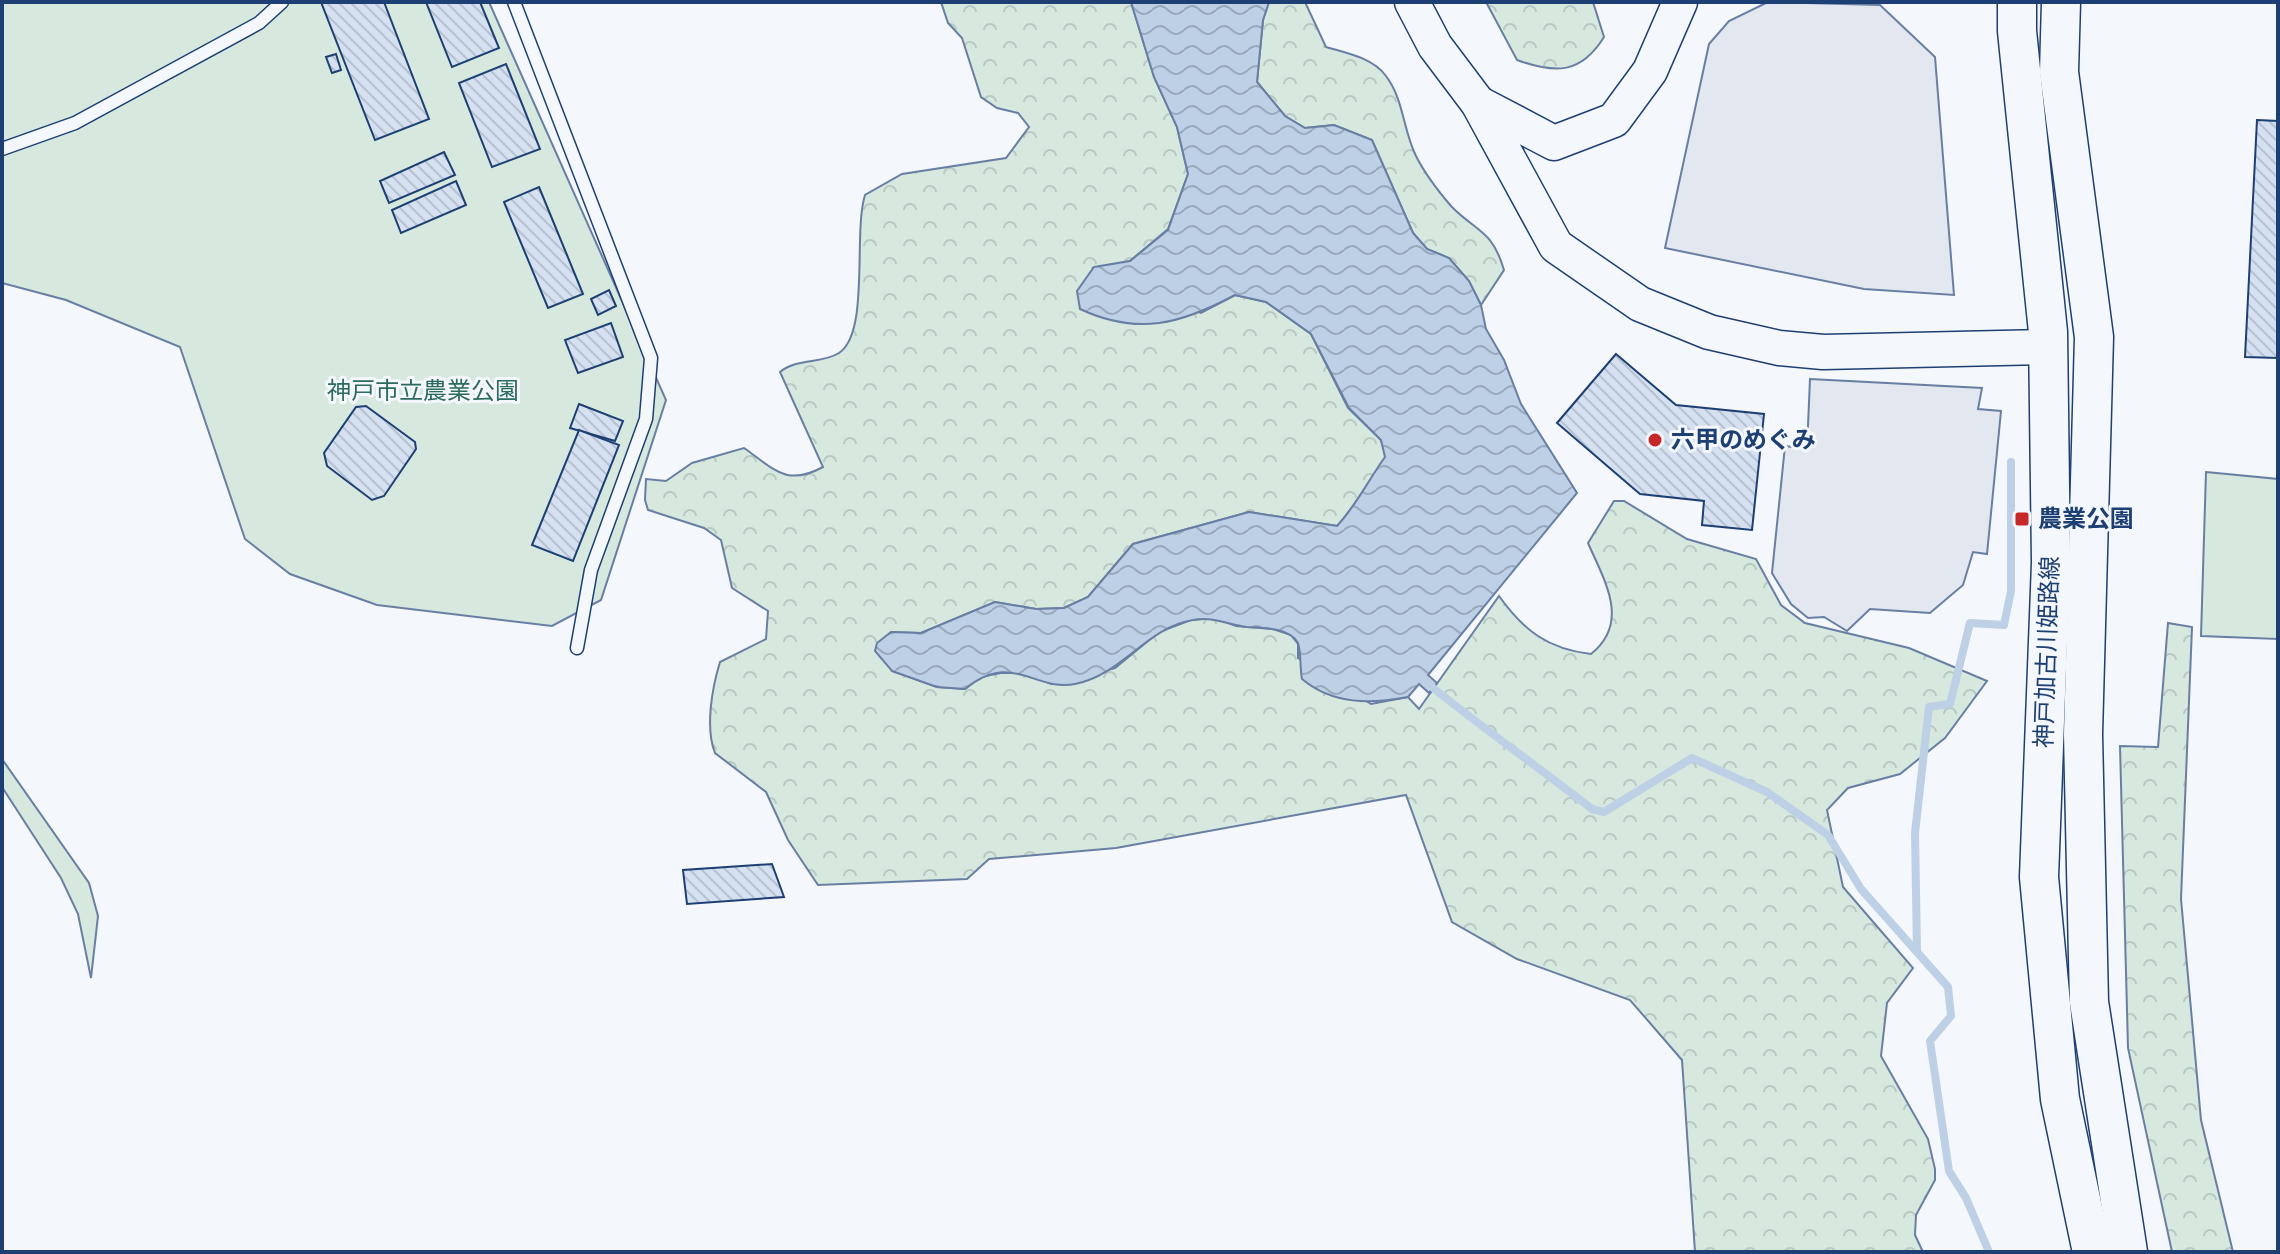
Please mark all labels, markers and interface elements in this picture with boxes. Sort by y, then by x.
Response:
park label: 神戸市立農業公園 [327,374,519,407]
place label: 六甲のめぐみ [1671,423,1816,456]
marker: 六甲のめぐみ [1646,431,1664,449]
place label: 農業公園 [2038,502,2134,535]
marker: 農業公園 [2013,510,2031,528]
street label: 神戸加古川姫路線 [2027,555,2066,748]

